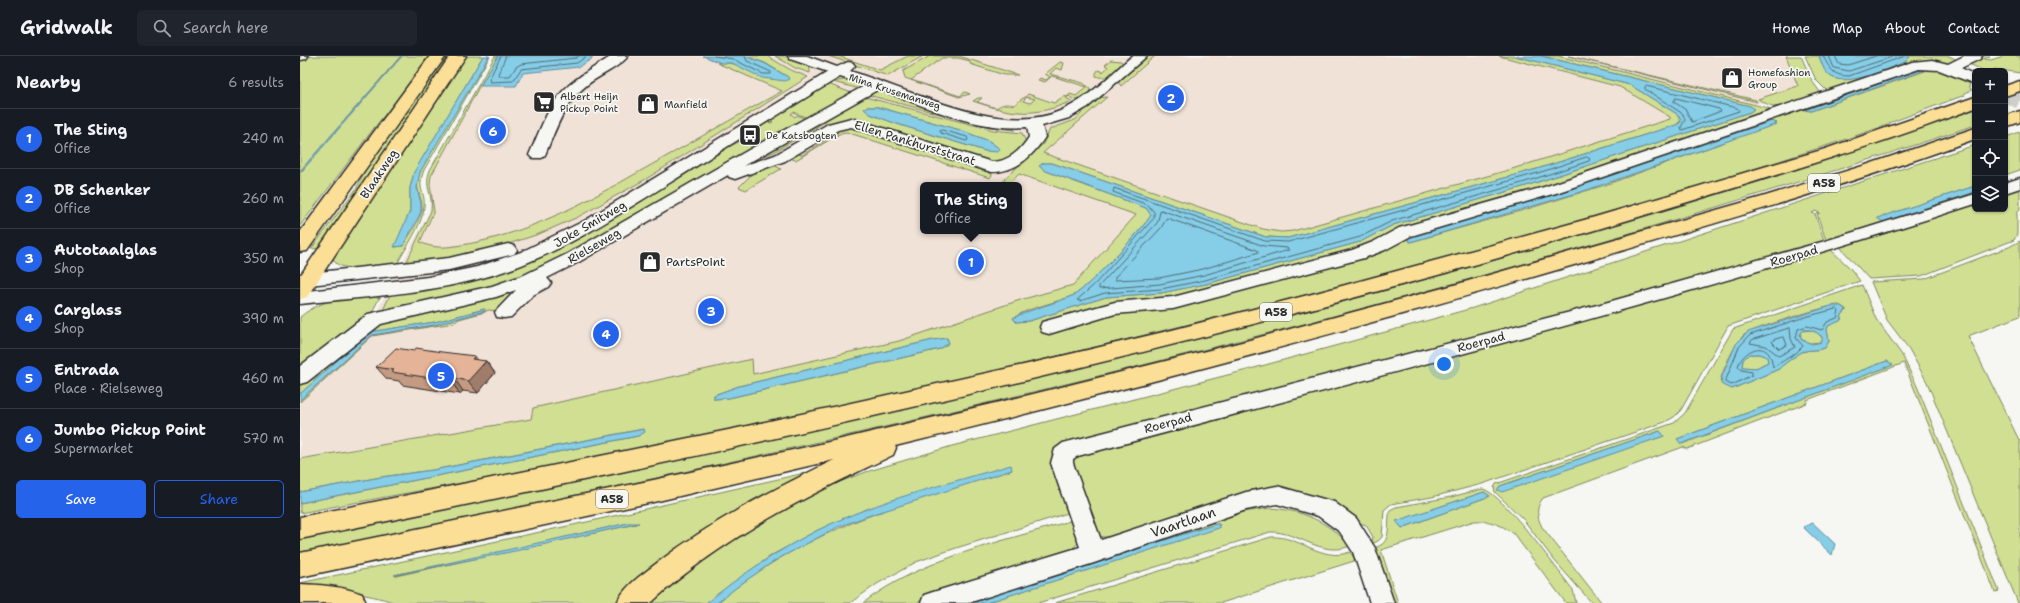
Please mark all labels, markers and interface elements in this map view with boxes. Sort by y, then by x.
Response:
search box [137,10,417,46]
text: Gridwalk [20,15,113,40]
icon: search [151,17,173,39]
text: Search here [183,18,269,38]
text: Home [1772,19,1811,37]
text: Map [1833,19,1863,37]
text: About [1885,19,1926,37]
text: Contact [1948,19,2000,37]
shop icon: Homefashion Group [1719,65,1745,91]
place label: Homefashion Group [1748,66,1810,91]
map controls [1972,68,2008,212]
button: + [1972,68,2008,104]
text: Nearby [16,71,81,93]
street label: Mina Krusemanweg [847,71,942,112]
text: 6 results [228,74,284,91]
pin: 2 [1158,83,1184,113]
supermarket icon: Albert Heijn Pickup Point [531,89,557,115]
place label: Albert Heijn Pickup Point [560,90,618,115]
shop icon: Manfield [635,91,661,117]
place label: Manfield [664,98,708,111]
button: − [1972,104,2008,140]
pin: 6 [480,116,506,146]
street label: Ellen Pankhurststraat [852,117,978,169]
text: The Sting [54,120,127,140]
bus stop icon: De Katsbogten [737,122,763,148]
place label: De Katsbogten [766,129,837,142]
text: 1 [26,130,32,147]
text: 240 m [242,130,284,147]
text: Office [54,140,91,157]
button: locate [1972,140,2008,176]
street label: Blaakweg [356,146,402,202]
road number: A58 [1808,174,1840,192]
button: layers [1972,176,2008,212]
text: DB Schenker [54,180,151,200]
popup [920,182,1022,234]
text: 2 [24,190,34,207]
text: 260 m [242,190,284,207]
text: The Sting [934,190,1008,210]
street label: Joke Smitweg [551,197,629,251]
text: Office [54,200,91,217]
text: Office [934,210,971,227]
street label: Rielseweg [565,224,623,268]
text: Autotaalglas [54,240,157,260]
street label: Roerpad [1768,241,1820,270]
pin: 1 [958,247,984,277]
shop icon: PartsPoint [637,249,663,275]
text: 3 [24,250,34,267]
text: 350 m [243,250,284,267]
place label: PartsPoint [666,254,725,270]
text: Shop [54,260,84,277]
pin: 3 [698,296,724,326]
text: Carglass [54,300,122,320]
road number: A58 [1260,303,1292,321]
text: 4 [24,310,34,327]
text: 390 m [242,310,284,327]
pin: 4 [593,319,619,349]
text: Shop [54,320,84,337]
street label: Roerpad [1455,328,1507,356]
your location [1434,354,1454,374]
text: Entrada [54,360,119,380]
pin: 5 [428,361,454,391]
text: 5 [25,370,33,387]
text: 460 m [242,370,284,387]
text: Place · Rielseweg [54,380,163,397]
street label: Roerpad [1142,409,1194,437]
text: Jumbo Pickup Point [54,420,206,440]
text: 6 [24,430,34,447]
text: 570 m [243,430,284,447]
text: Supermarket [54,440,133,457]
button: Save [16,480,146,518]
button: Share [154,480,284,518]
road number: A58 [596,490,628,508]
street label: Vaartlaan [1148,502,1218,542]

